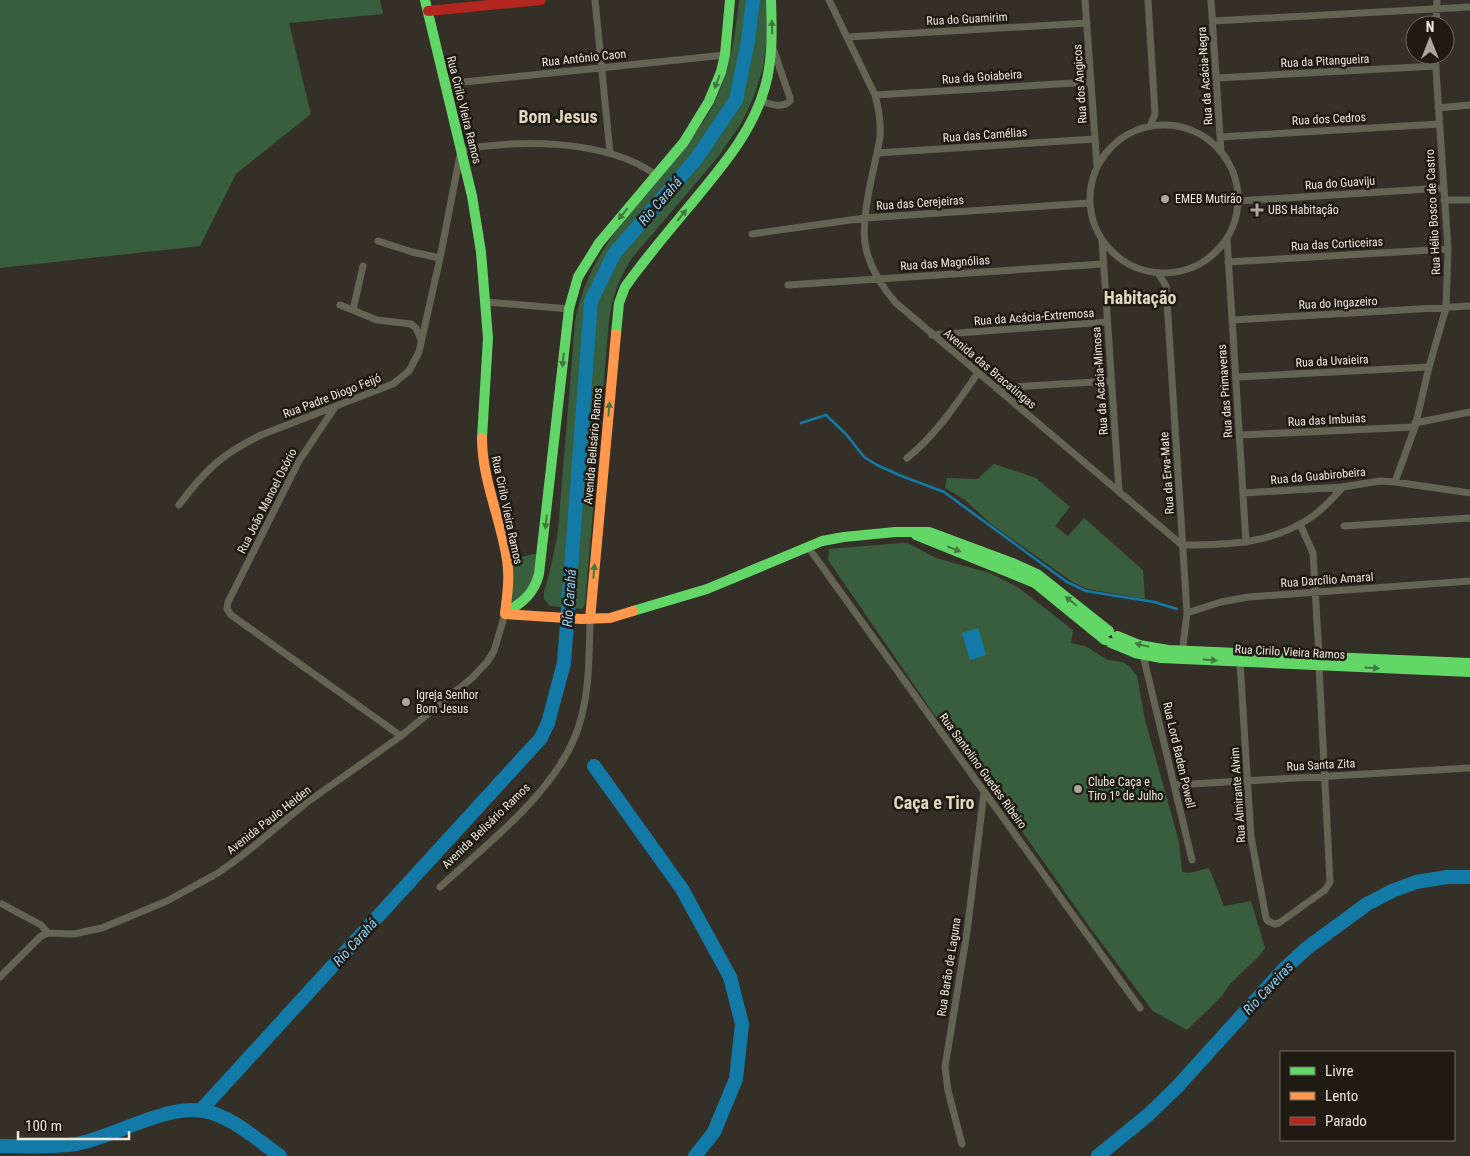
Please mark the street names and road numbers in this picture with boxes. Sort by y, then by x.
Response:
street label: Rua do Guamirim [926,10,1008,28]
street label: Rua da Acácia-Negra [1195,26,1215,126]
street label: Rua dos Angicos [1070,44,1090,124]
street label: Rua Antônio Caon [541,47,627,69]
street label: Rua da Pitangueira [1280,52,1370,70]
street label: Rua Cirilo Vieira Ramos [444,55,484,165]
street label: Rua da Goiabeira [942,67,1023,87]
street label: Rua dos Cedros [1292,110,1366,128]
street label: Rua das Camélias [942,125,1028,145]
street label: Rua Hélio Bosco de Castro [1423,149,1443,275]
street label: Rua do Guaviju [1304,174,1376,192]
street label: Rua das Cerejeiras [876,193,964,213]
street label: Rua das Corticeiras [1291,235,1383,253]
street label: Rua das Magnólias [900,253,990,273]
street label: Rua do Ingazeiro [1298,294,1378,312]
street label: Rua da Acácia-Extremosa [973,306,1095,328]
street label: Avenida das Bracatingas [941,326,1039,412]
street label: Rua da Acácia-Mimosa [1089,326,1111,436]
street label: Rua das Primaveras [1215,344,1235,438]
street label: Rua da Uvaieira [1295,352,1369,370]
street label: Rua Padre Diogo Feijó [281,371,383,421]
street label: Avenida Belisário Ramos [581,387,605,505]
street label: Rua das Imbuias [1288,411,1366,429]
street label: Rua da Erva-Mate [1157,431,1177,515]
street label: Rua João Manoel Osório [234,446,300,556]
street label: Rua Cirilo Vieira Ramos [489,454,525,566]
street label: Rua da Guabirobeira [1270,465,1366,487]
street label: Rua Darcílio Amaral [1280,570,1374,590]
street label: Rua Cirilo Vieira Ramos [1234,642,1346,662]
street label: Rua Lord Baden Powell [1160,700,1198,810]
street label: Rua Santolino Guedes Ribeiro [936,711,1030,831]
street label: Rua Almirante Alvim [1228,747,1248,843]
street label: Rua Santa Zita [1286,756,1356,774]
street label: Avenida Belisário Ramos [439,780,533,872]
street label: Avenida Paulo Heiden [224,783,314,857]
street label: Rua Barão de Laguna [934,916,964,1017]

